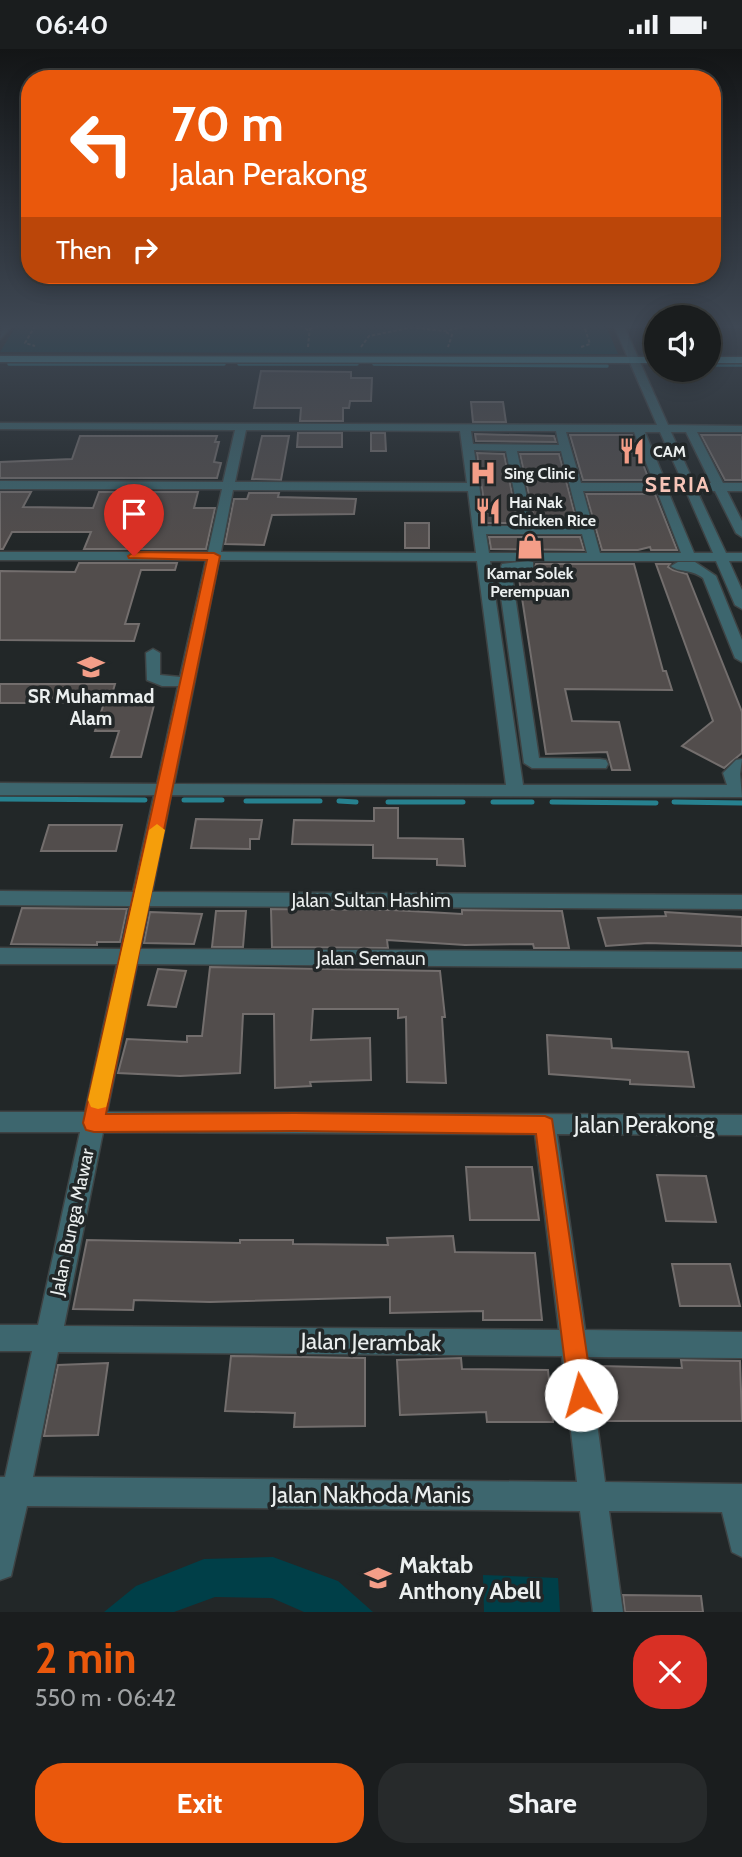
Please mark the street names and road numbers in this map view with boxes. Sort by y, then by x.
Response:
street label: Jalan Sultan Hashim [290,889,451,912]
street label: Jalan Semaun [315,947,426,970]
street label: Jalan Perakong [573,1111,715,1139]
street label: Jalan Bunga Mawar [45,1146,99,1299]
street label: Jalan Jerambak [299,1327,442,1357]
street label: Jalan Nakhoda Manis [270,1481,471,1509]

